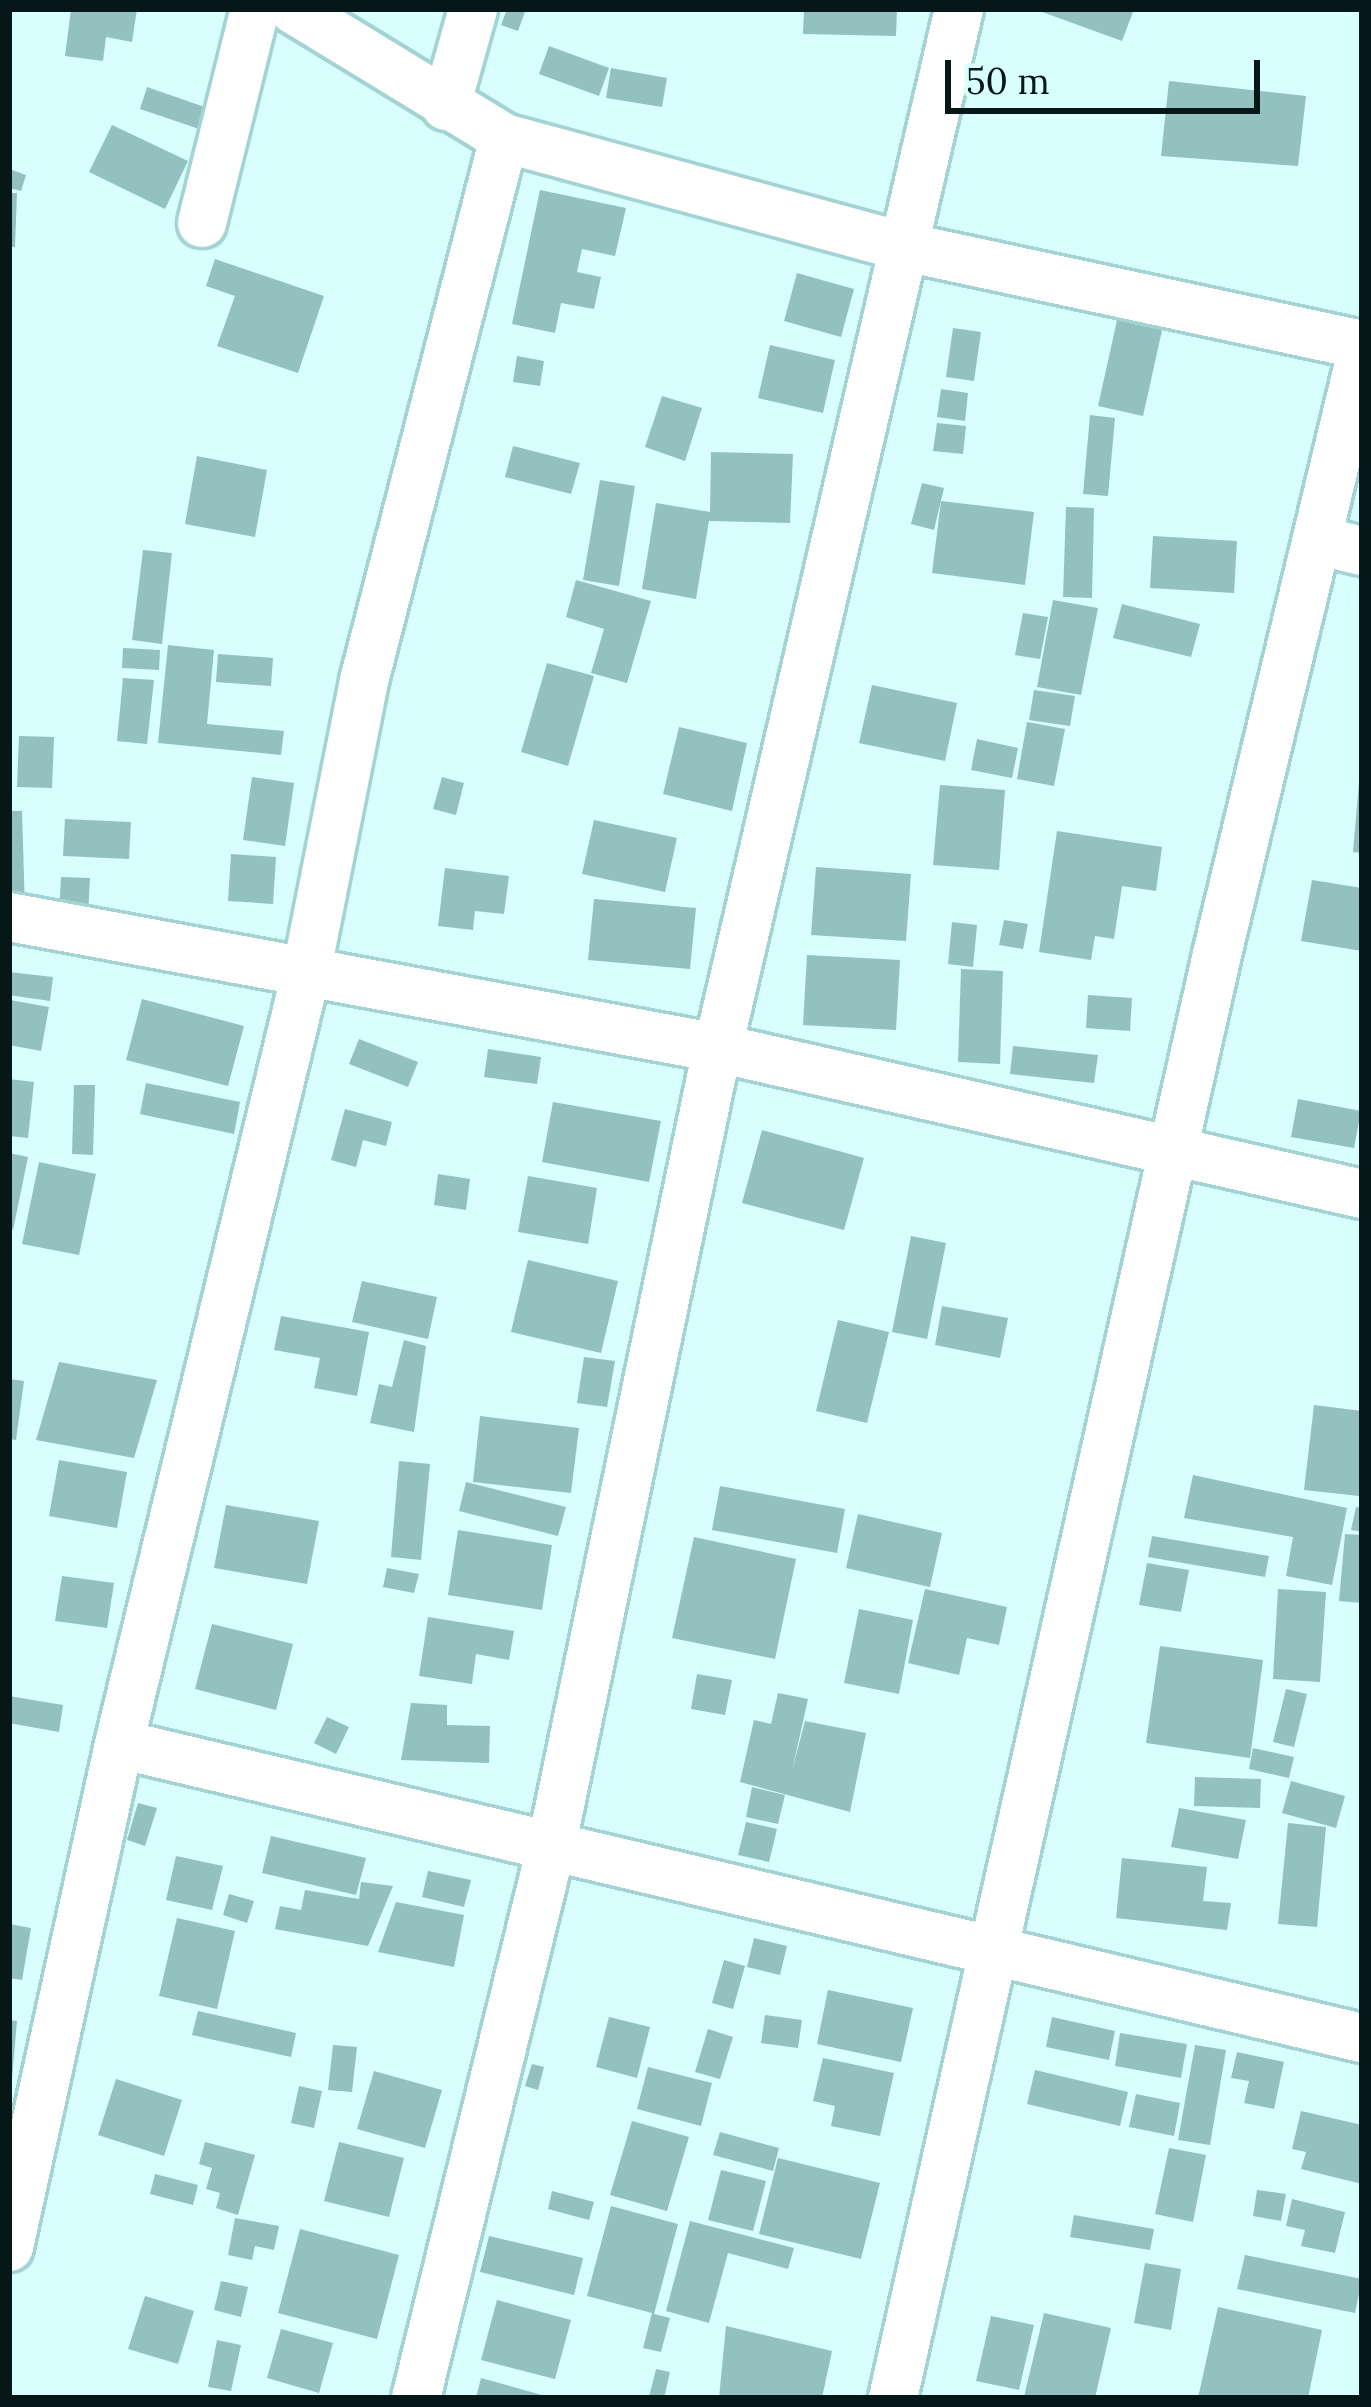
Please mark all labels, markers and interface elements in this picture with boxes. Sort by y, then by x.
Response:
scale bar [951,36,1266,110]
text: 50 m [966,58,1050,104]

